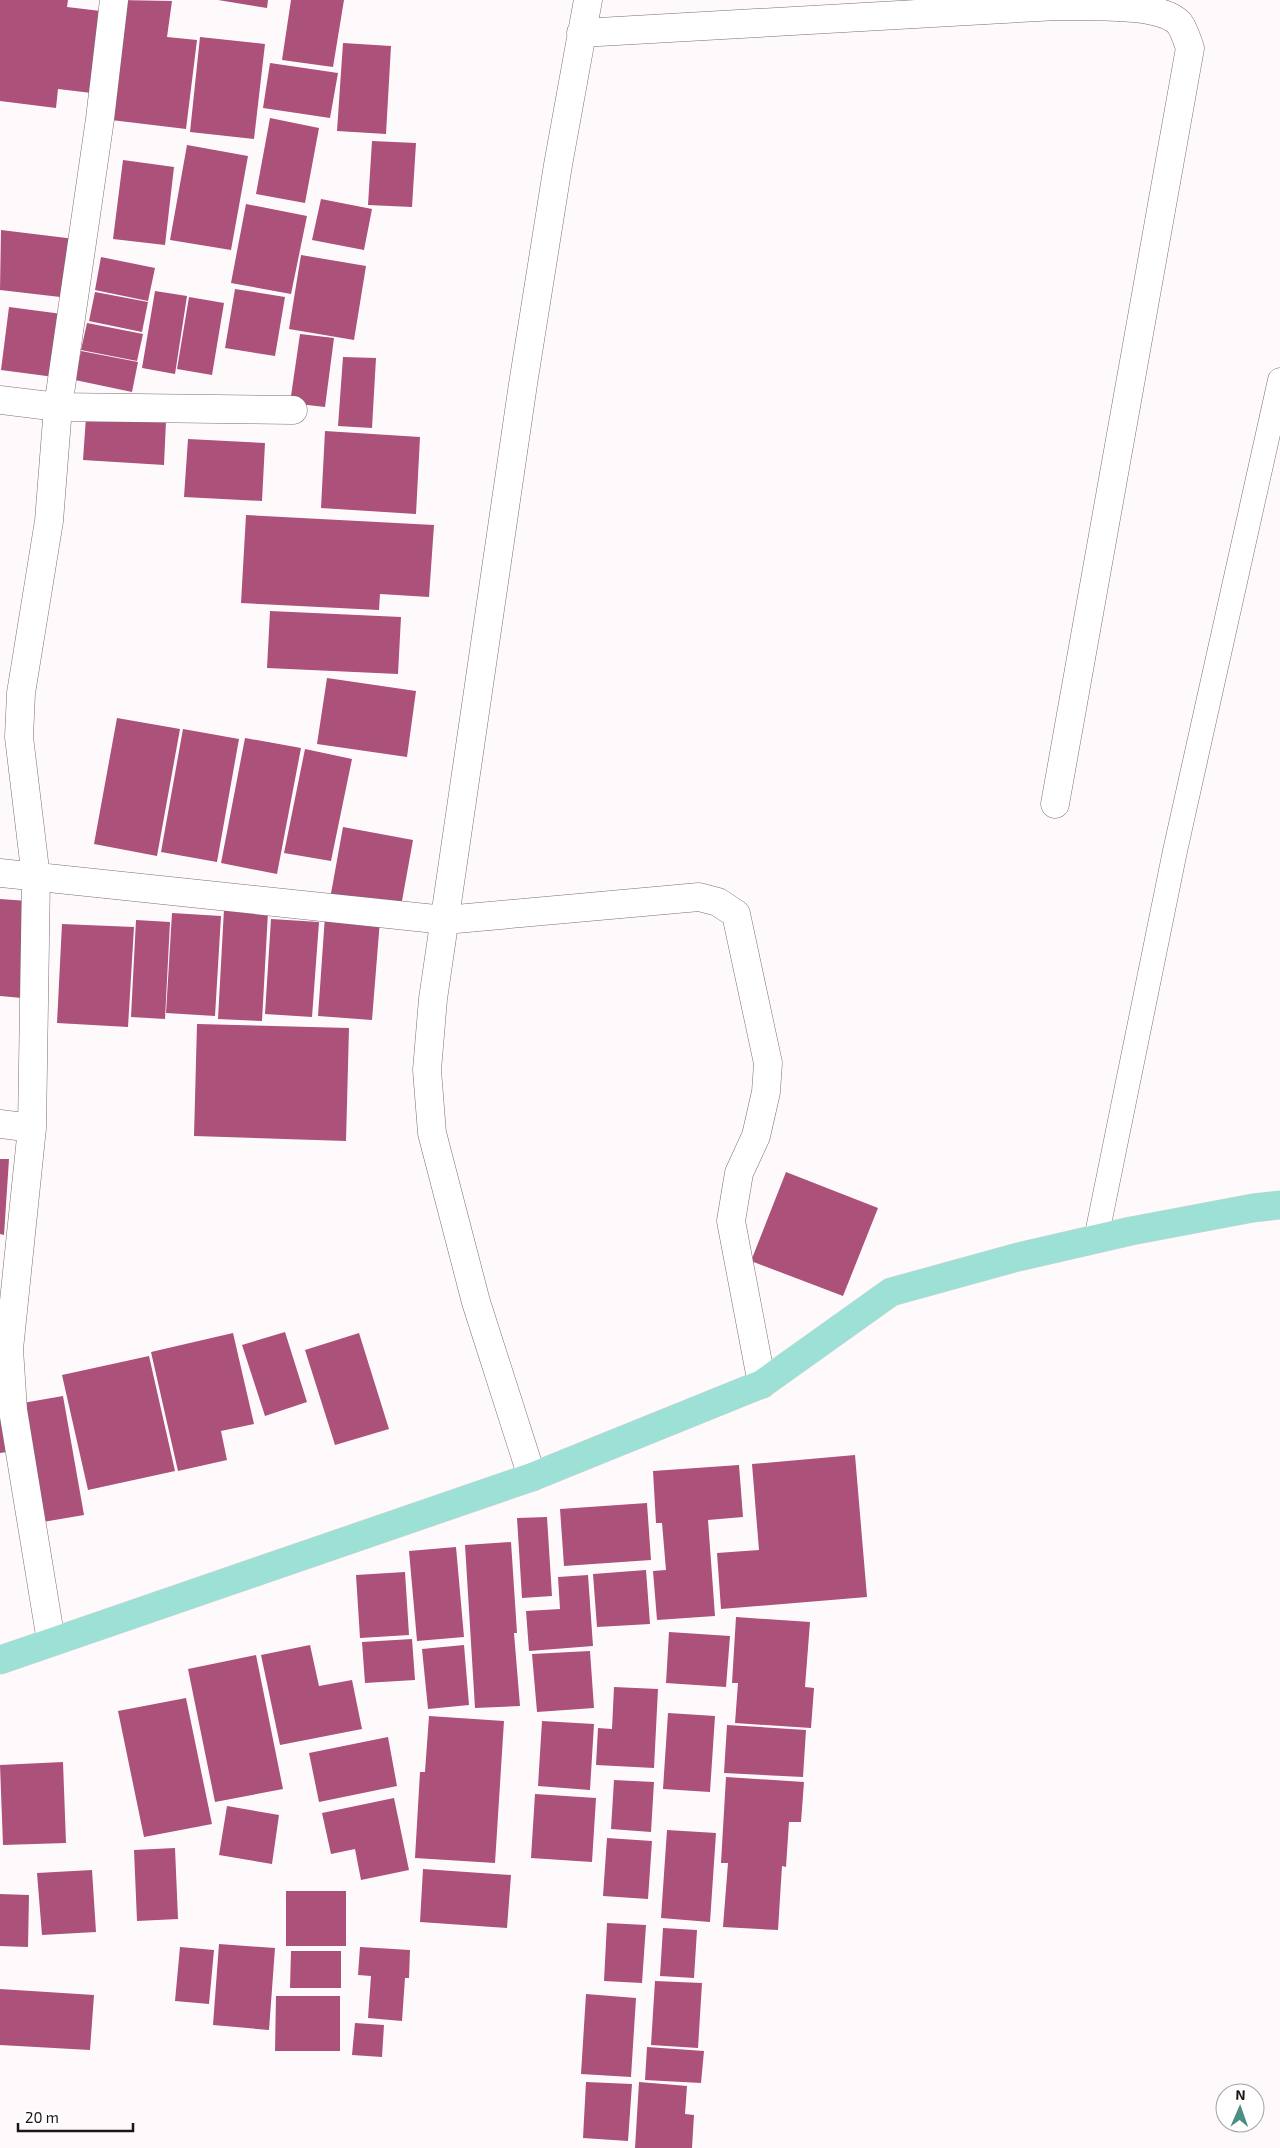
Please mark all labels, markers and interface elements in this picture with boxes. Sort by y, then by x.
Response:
north arrow [1215,2083,1265,2133]
text: N [1235,2086,1246,2103]
scale bar [18,2100,132,2132]
text: 20 m [25,2108,59,2126]

